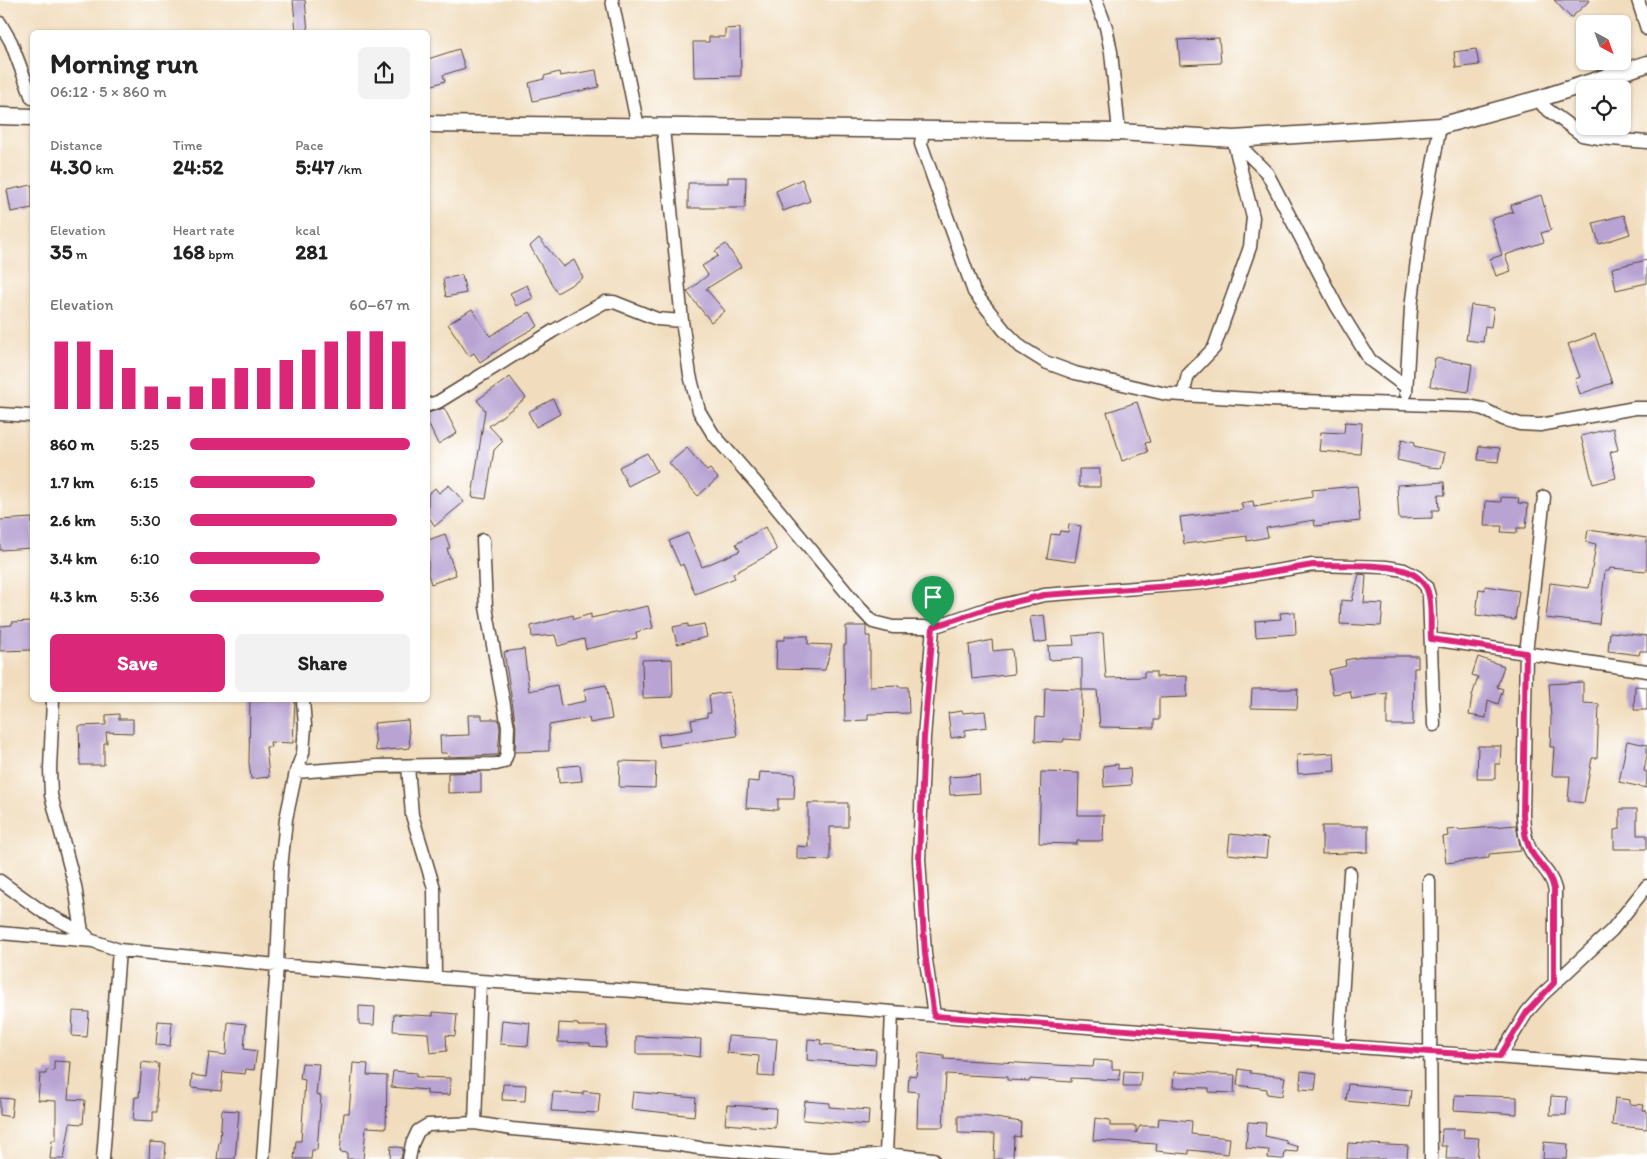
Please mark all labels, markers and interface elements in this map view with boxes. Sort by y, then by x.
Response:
north arrow [1576,15,1631,70]
map controls [1576,15,1631,135]
text: Morning run [50,46,198,80]
button: share [358,47,410,99]
button: locate [1576,80,1631,135]
text: 06:12 · 5 × 860 m [50,82,167,101]
text: Distance [50,137,102,154]
text: Time [173,137,203,154]
text: Pace [295,137,323,154]
text: 4.30 [50,154,92,179]
text: 24:52 [173,154,224,179]
text: 5:47 [295,154,335,179]
text: km [92,161,114,178]
text: /km [335,161,362,178]
text: Elevation [50,222,106,239]
text: Heart rate [173,222,235,239]
text: kcal [295,222,320,239]
text: 35 [50,239,72,264]
text: 168 [173,239,205,264]
text: 281 [295,239,328,264]
text: m [72,246,87,263]
text: bpm [205,246,234,263]
text: Elevation [50,295,114,314]
text: 60–67 m [349,295,410,314]
text: 860 m [50,435,94,454]
text: 5:25 [130,435,159,454]
text: 1.7 km [50,473,94,492]
text: 6:15 [130,473,158,492]
text: 2.6 km [50,511,96,530]
text: 5:30 [130,511,161,530]
text: 3.4 km [50,549,97,568]
text: 6:10 [130,549,160,568]
pin [912,576,954,627]
icon: arrive [919,583,947,611]
text: 4.3 km [50,587,97,606]
text: 5:36 [130,587,160,606]
button: Save [50,634,225,692]
button: Share [235,634,410,692]

